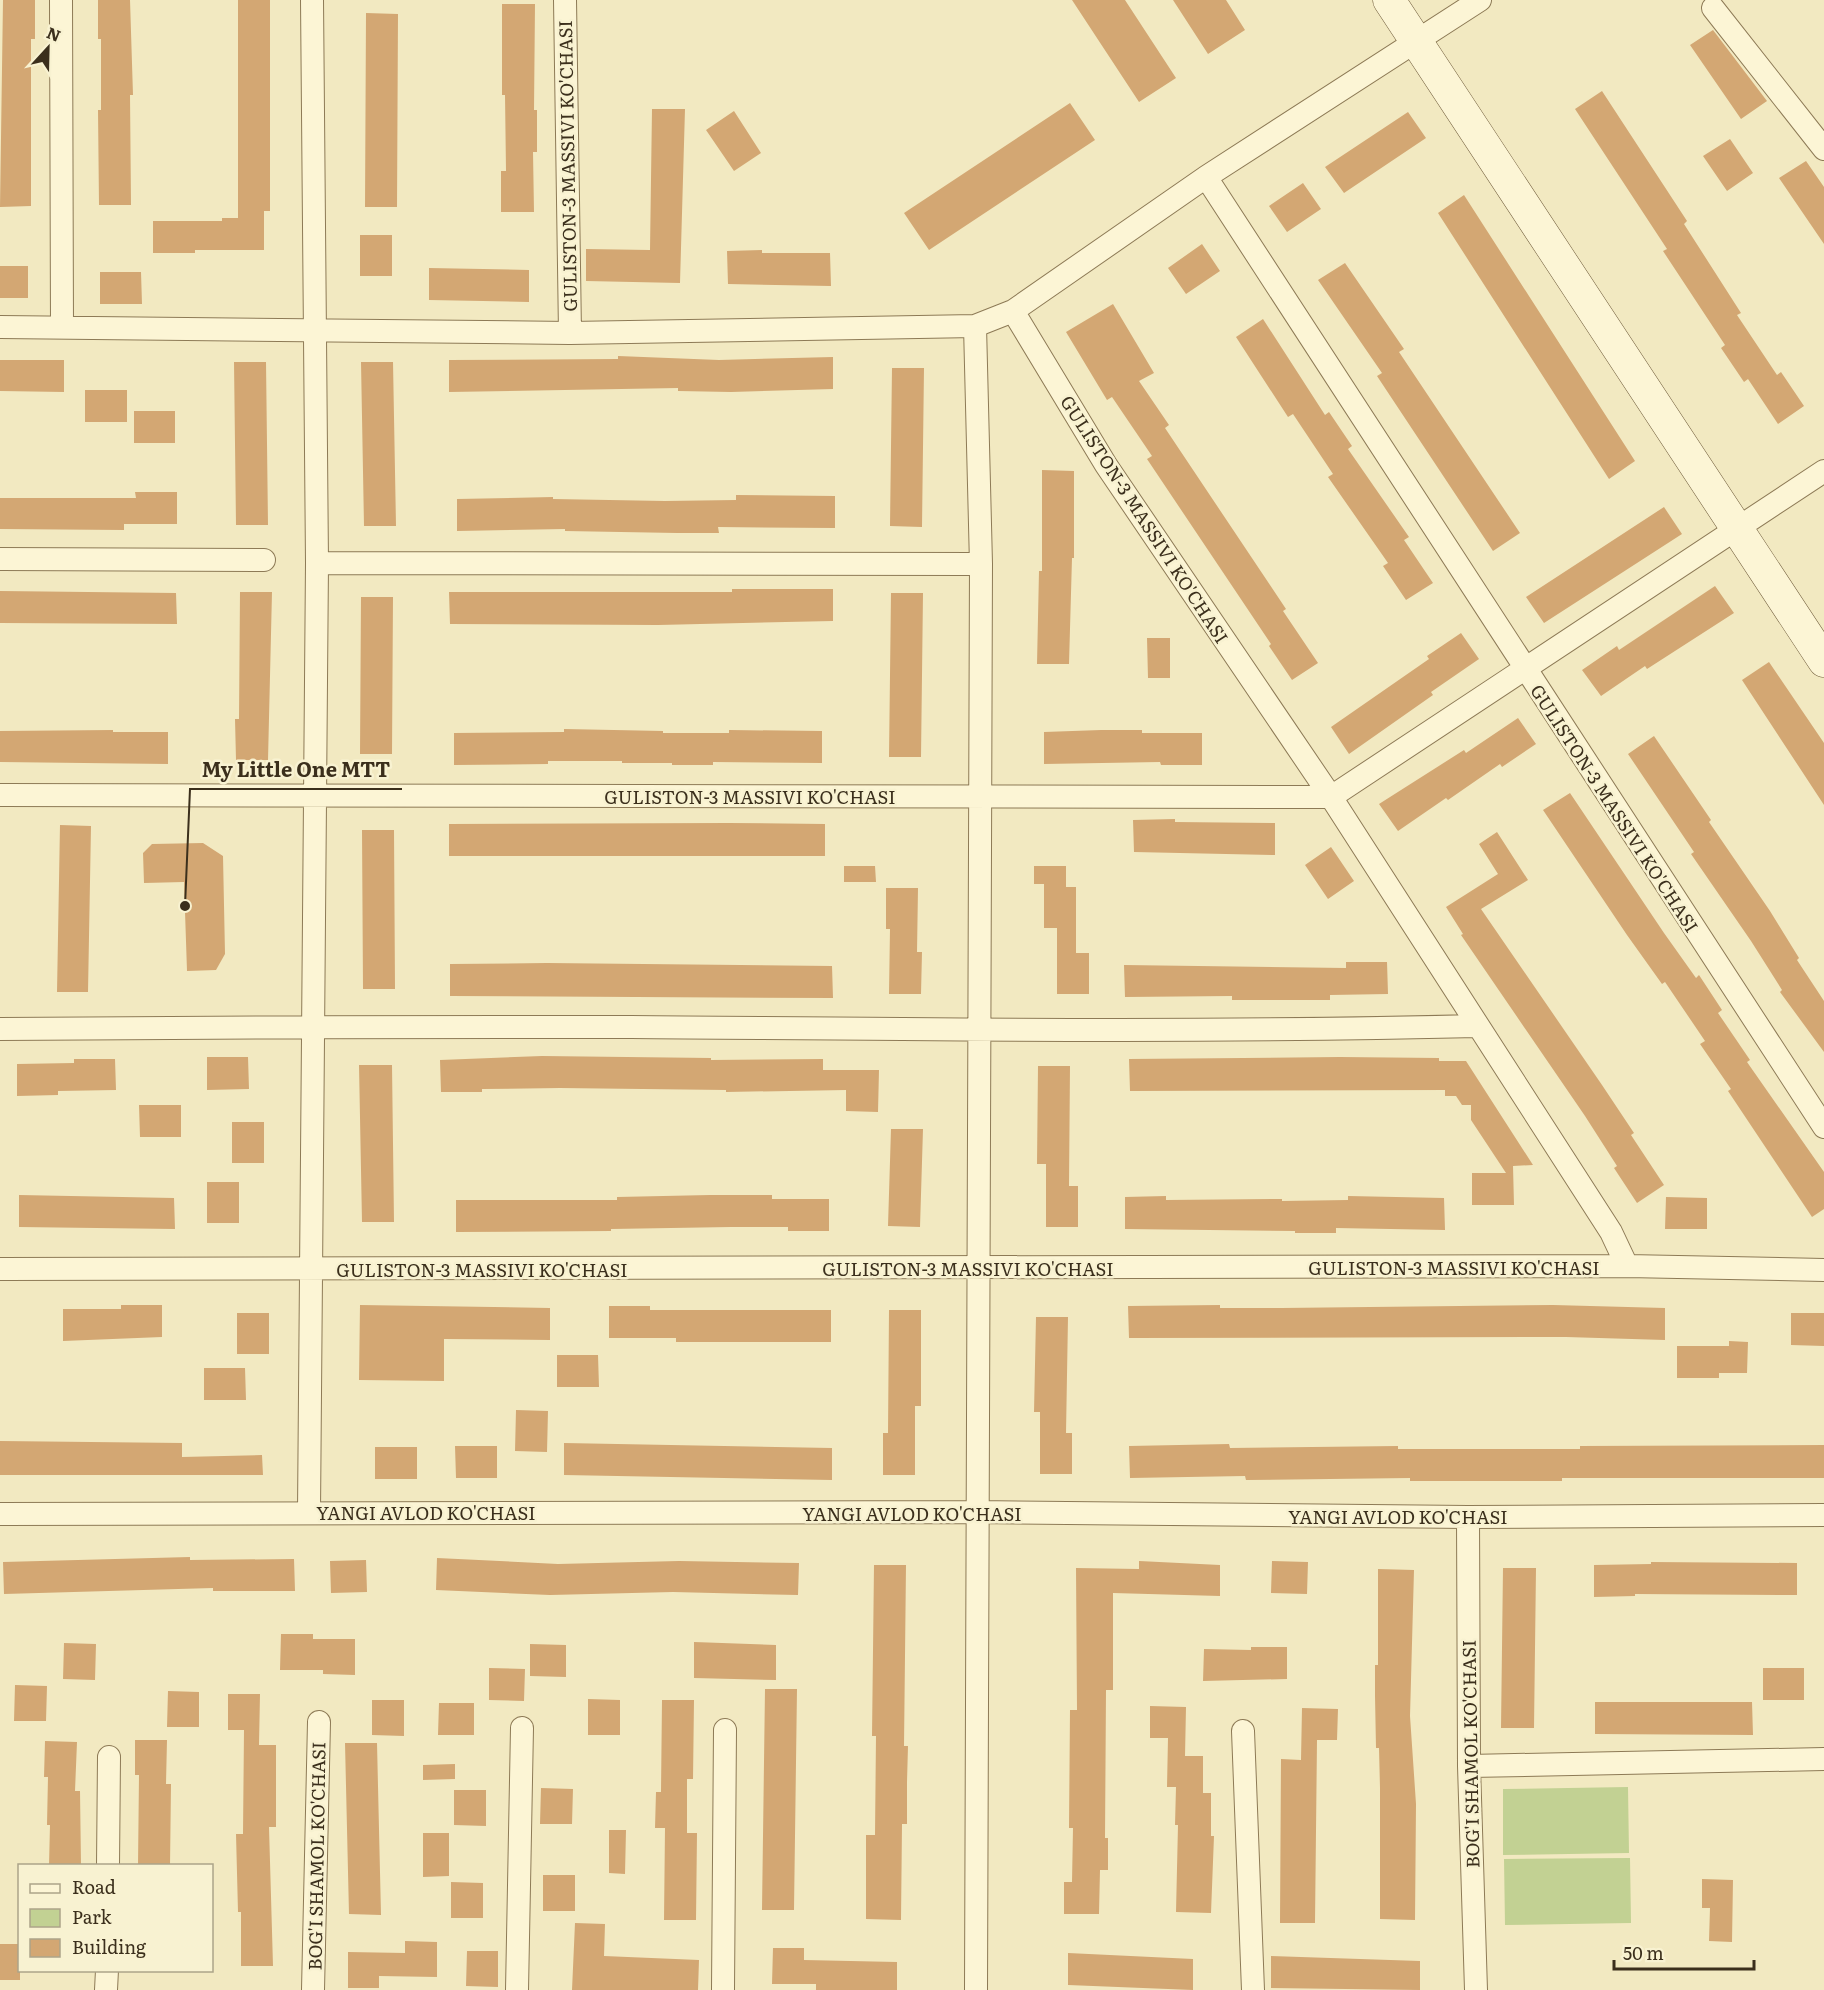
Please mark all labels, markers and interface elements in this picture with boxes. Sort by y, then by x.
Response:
north arrow [18,18,78,78]
text: N [43,20,65,47]
street label: GULISTON-3 MASSIVI KO'CHASI [551,20,583,312]
street label: GULISTON-3 MASSIVI KO'CHASI [1054,389,1236,649]
street label: GULISTON-3 MASSIVI KO'CHASI [1524,678,1706,938]
callout: My Little One MTT [190,751,402,789]
text: My Little One MTT [202,753,390,783]
street label: GULISTON-3 MASSIVI KO'CHASI [604,783,896,810]
street label: GULISTON-3 MASSIVI KO'CHASI [1308,1254,1600,1281]
street label: GULISTON-3 MASSIVI KO'CHASI [822,1255,1114,1282]
street label: GULISTON-3 MASSIVI KO'CHASI [336,1256,628,1283]
street label: YANGI AVLOD KO'CHASI [316,1499,536,1526]
street label: YANGI AVLOD KO'CHASI [802,1500,1022,1527]
street label: YANGI AVLOD KO'CHASI [1288,1503,1508,1530]
street label: BOG'I SHAMOL KO'CHASI [1455,1640,1485,1868]
street label: BOG'I SHAMOL KO'CHASI [301,1742,331,1970]
legend [18,1864,213,1972]
text: Road [72,1873,116,1900]
text: Park [72,1903,113,1930]
text: Building [72,1933,147,1960]
scale bar [1614,1933,1754,1971]
text: 50 m [1623,1939,1664,1966]

